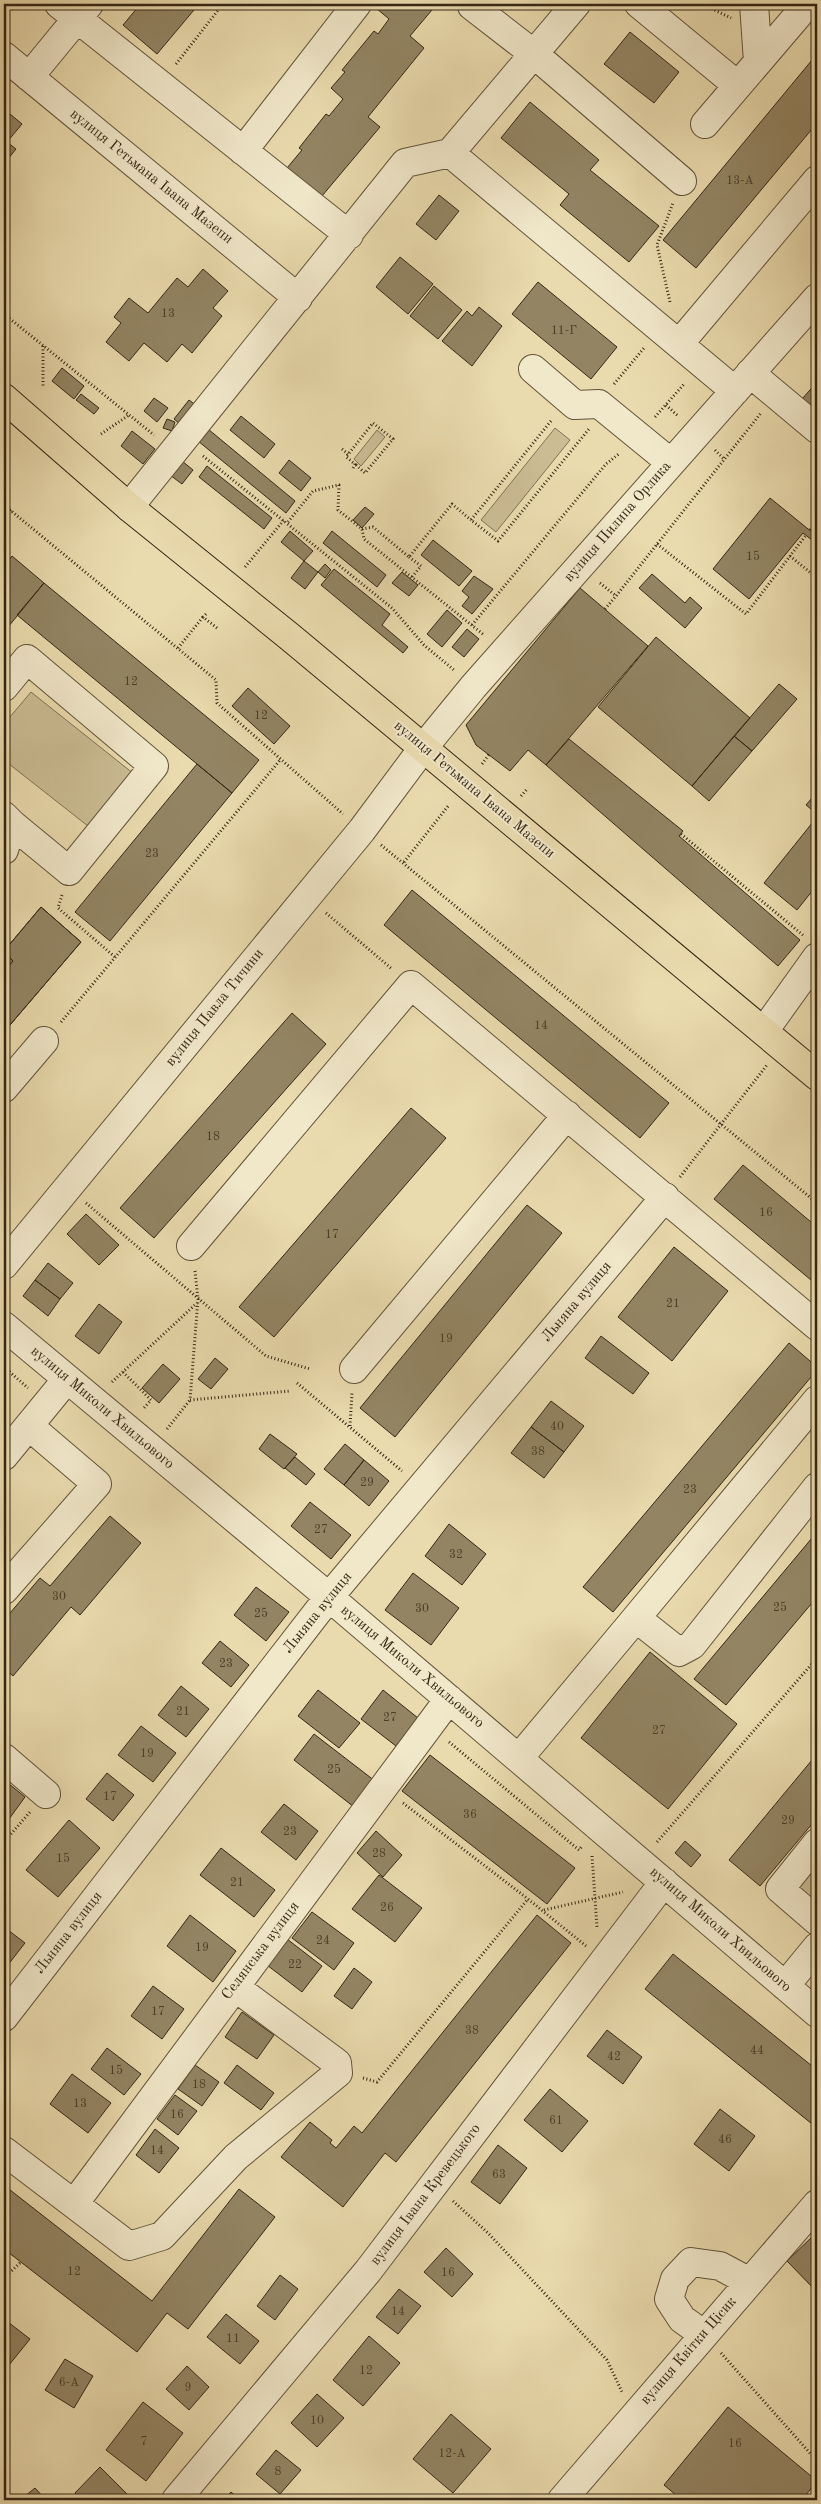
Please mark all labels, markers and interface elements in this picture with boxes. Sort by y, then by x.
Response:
street label: вулиця Гетьмана Івана Мазепи [67,107,235,247]
house number: 13-А [726,175,754,187]
house number: 13 [161,308,175,320]
house number: 11-Г [551,325,577,337]
street label: вулиця Пилипа Орлика [562,458,675,585]
house number: 15 [746,550,760,563]
house number: 12 [124,676,138,688]
house number: 12 [254,710,268,722]
street label: вулиця Гетьмана Івана Мазепи [391,718,557,862]
house number: 23 [145,848,159,860]
street label: вулиця Павла Тичини [163,946,267,1070]
house number: 14 [534,1020,548,1032]
house number: 18 [206,1131,220,1143]
house number: 16 [759,1207,773,1219]
house number: 17 [325,1229,339,1241]
street label: Льняна вулиця [539,1259,615,1345]
house number: 21 [666,1298,680,1310]
house number: 19 [439,1333,453,1345]
street label: вулиця Миколи Хвильового [27,1344,177,1472]
house number: 40 [550,1421,564,1433]
house number: 38 [531,1446,545,1458]
house number: 29 [360,1477,374,1489]
house number: 23 [683,1484,697,1496]
house number: 27 [314,1524,328,1536]
house number: 32 [449,1549,463,1561]
street label: Льняна вулиця [281,1569,355,1656]
house number: 30 [52,1591,66,1603]
house number: 25 [773,1601,787,1614]
street label: вулиця Миколи Хвильового [337,1603,487,1731]
house number: 30 [415,1603,429,1615]
house number: 25 [254,1607,268,1620]
house number: 23 [219,1658,233,1670]
house number: 21 [176,1706,190,1718]
house number: 27 [383,1712,397,1724]
house number: 27 [652,1725,666,1737]
house number: 19 [140,1748,154,1760]
house number: 25 [327,1763,341,1776]
house number: 17 [103,1791,117,1803]
house number: 36 [463,1809,477,1821]
house number: 29 [781,1815,795,1827]
house number: 23 [283,1826,297,1838]
house number: 28 [372,1848,386,1860]
house number: 15 [56,1852,70,1865]
street label: вулиця Миколи Хвильового [646,1865,794,1995]
house number: 21 [230,1877,244,1889]
street label: Льняна вулиця [32,1889,106,1977]
street label: Селянська вулиця [219,1899,303,2003]
house number: 26 [380,1902,394,1914]
house number: 24 [316,1935,330,1947]
house number: 19 [195,1942,209,1954]
house number: 22 [288,1959,302,1971]
house number: 17 [151,2006,165,2018]
house number: 38 [465,2025,479,2037]
house number: 44 [750,2045,764,2057]
house number: 42 [607,2051,621,2063]
house number: 15 [109,2064,123,2077]
house number: 18 [192,2079,206,2091]
house number: 13 [73,2098,87,2110]
house number: 16 [170,2109,184,2121]
house number: 61 [549,2115,563,2127]
street label: вулиця Івана Кревецького [368,2121,484,2269]
house number: 46 [718,2134,732,2146]
house number: 14 [150,2145,164,2157]
house number: 63 [492,2169,506,2181]
house number: 12 [67,2266,81,2278]
house number: 16 [441,2267,455,2279]
street label: вулиця Квітки Цісик [638,2294,740,2408]
house number: 14 [391,2306,405,2318]
house number: 11 [226,2333,240,2345]
house number: 12 [359,2365,373,2377]
house number: 6-А [59,2377,79,2389]
house number: 9 [185,2382,191,2394]
house number: 10 [310,2415,324,2427]
house number: 7 [141,2436,147,2448]
house number: 16 [728,2438,742,2450]
house number: 12-А [438,2448,466,2460]
house number: 8 [275,2466,282,2478]

